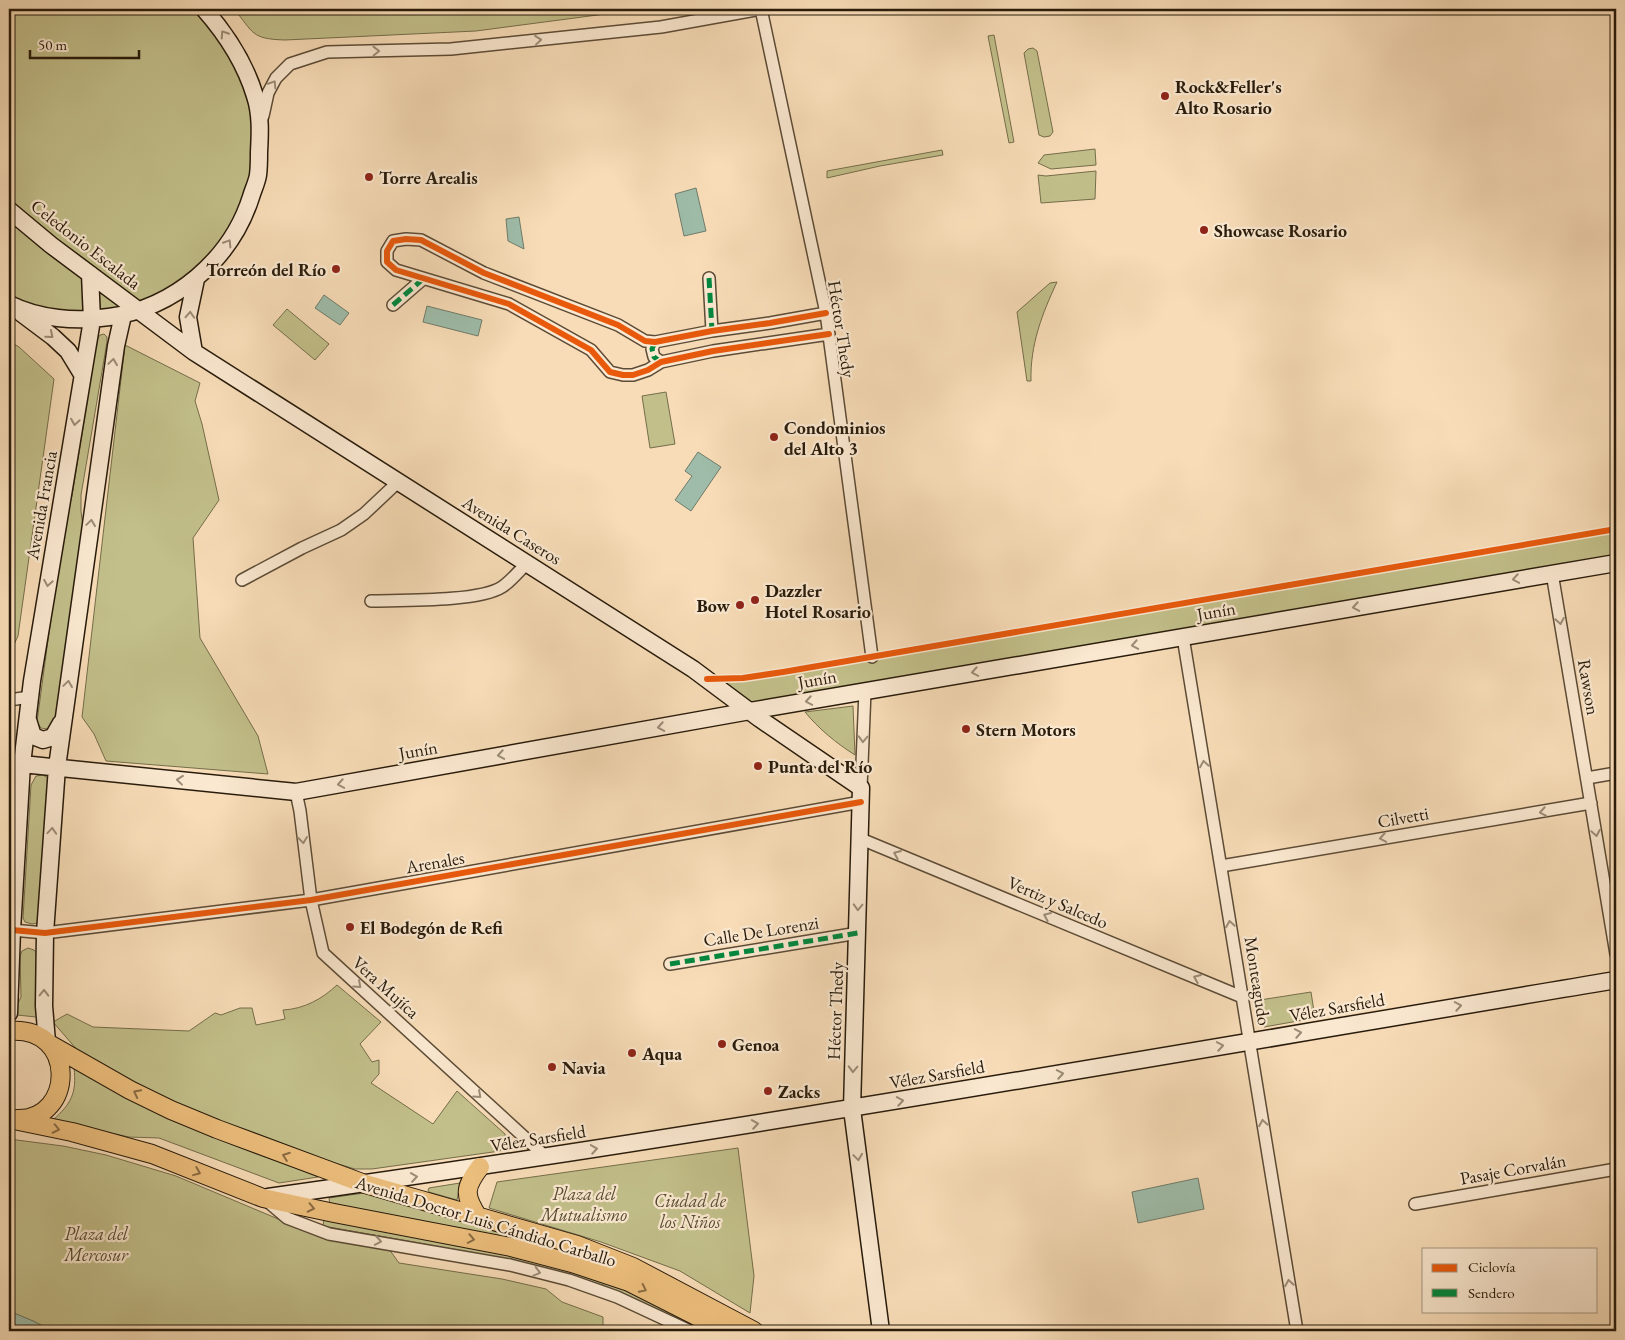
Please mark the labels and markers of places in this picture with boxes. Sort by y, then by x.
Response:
place label: Rock&Feller's Alto Rosario [1174,75,1282,119]
marker: Rock&Feller's Alto Rosario [1159,90,1171,102]
place label: Torre Arealis [379,166,478,189]
marker: Torre Arealis [363,171,375,183]
place label: Showcase Rosario [1214,219,1347,242]
marker: Showcase Rosario [1198,224,1210,236]
place label: Torreón del Río [206,258,326,281]
marker: Torreón del Río [330,263,342,275]
place label: Condominios del Alto 3 [784,416,886,460]
marker: Condominios del Alto 3 [768,431,780,443]
place label: Dazzler Hotel Rosario [765,579,871,623]
place label: Bow [696,594,730,617]
marker: Dazzler Hotel Rosario [749,594,761,606]
marker: Bow [734,599,746,611]
place label: Stern Motors [976,718,1076,741]
marker: Stern Motors [960,723,972,735]
place label: Punta del Río [768,755,872,778]
marker: Punta del Río [752,760,764,772]
place label: El Bodegón de Refi [360,916,503,939]
marker: El Bodegón de Refi [344,921,356,933]
place label: Genoa [732,1033,780,1056]
marker: Genoa [716,1038,728,1050]
place label: Aqua [641,1042,682,1065]
marker: Aqua [626,1047,638,1059]
place label: Navia [562,1056,606,1079]
marker: Navia [546,1061,558,1073]
place label: Zacks [778,1080,820,1103]
marker: Zacks [762,1085,774,1097]

